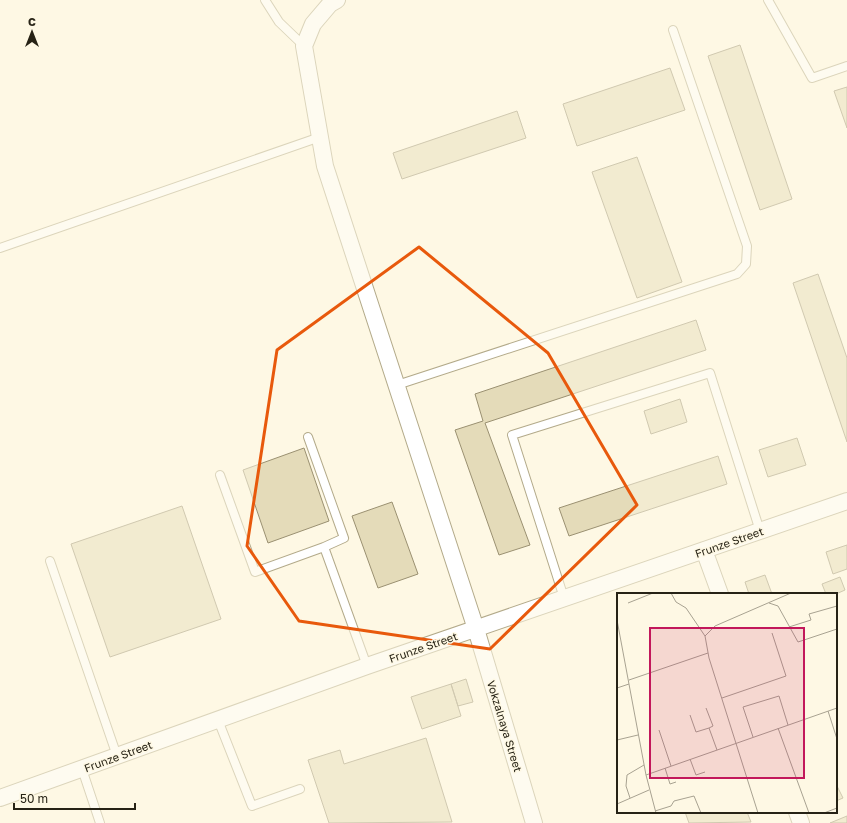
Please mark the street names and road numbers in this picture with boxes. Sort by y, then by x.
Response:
street label: Frunze Street [693,524,765,560]
street label: Frunze Street [387,629,459,665]
street label: Vokzalnaya Street [485,679,525,773]
street label: Frunze Street [82,738,154,774]

